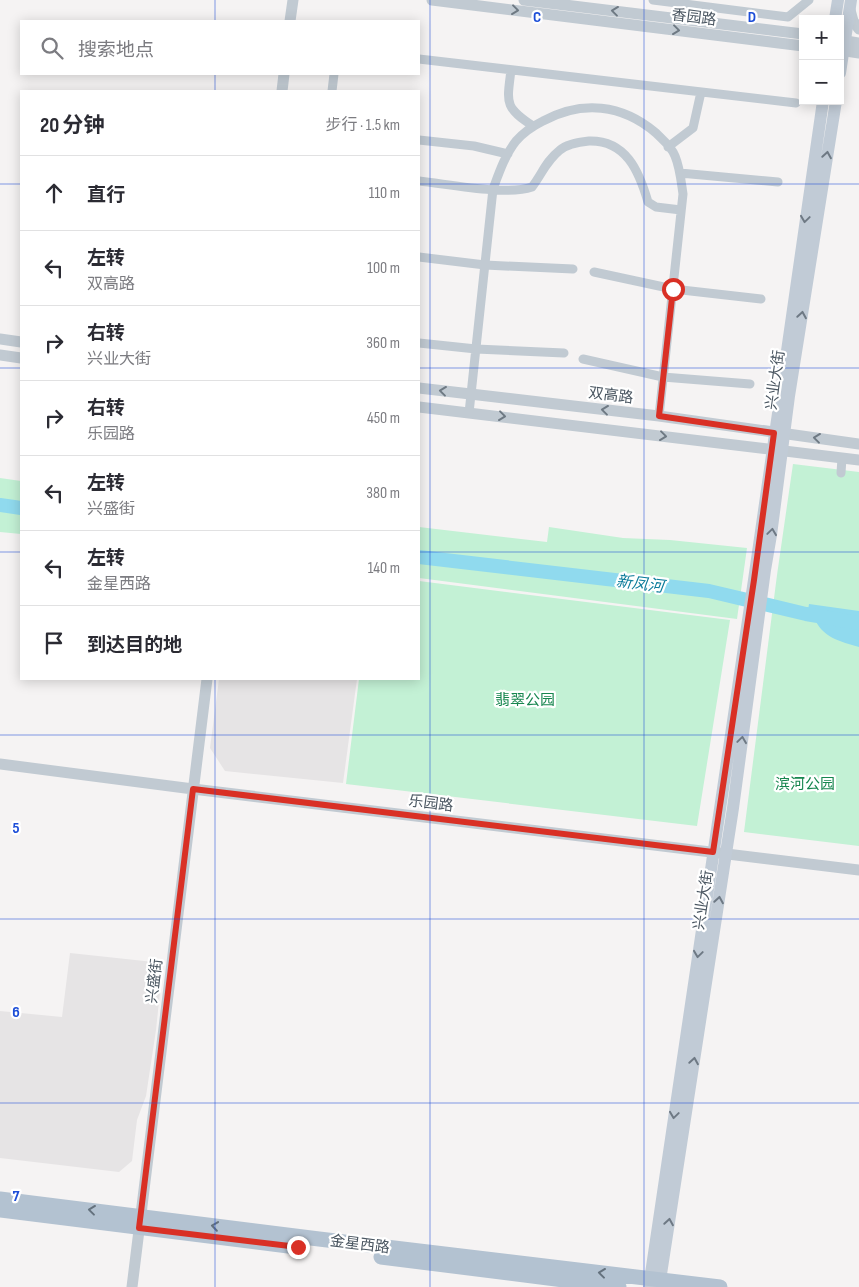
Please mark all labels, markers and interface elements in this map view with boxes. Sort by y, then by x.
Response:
one-way arrow [511,4,519,15]
street label: 香园路 [670,5,717,30]
one-way arrow [611,6,619,17]
text: C [533,8,541,27]
text: D [748,8,756,27]
map controls [799,15,844,105]
button: + [799,15,844,60]
search box [20,20,420,75]
one-way arrow [673,24,681,35]
icon: search [38,34,66,62]
text: 搜索地点 [78,39,154,62]
button: − [799,60,844,105]
text: 20 分钟 [40,113,104,138]
text: 步行 · 1.5 km [325,116,400,135]
one-way arrow [822,150,832,159]
icon: ahead [40,179,68,207]
text: 直行 [87,184,125,207]
text: 110 m [369,184,400,203]
one-way arrow [801,214,811,223]
text: 左转 [87,247,125,270]
icon: left [40,254,68,282]
text: 100 m [367,259,400,278]
text: 双高路 [87,275,135,294]
route start [662,278,685,301]
one-way arrow [796,311,806,320]
text: 右转 [87,322,125,345]
icon: right [40,329,68,357]
text: 360 m [366,334,400,353]
street label: 兴业大街 [762,349,789,411]
text: 兴业大街 [87,350,151,369]
street label: 双高路 [587,383,634,408]
one-way arrow [439,386,447,397]
text: 右转 [87,397,125,420]
icon: right [40,404,68,432]
one-way arrow [600,405,608,416]
text: 450 m [367,409,400,428]
one-way arrow [498,410,506,421]
text: 乐园路 [87,425,135,444]
one-way arrow [660,430,668,441]
one-way arrow [812,433,820,444]
text: 左转 [87,472,125,495]
icon: left [40,479,68,507]
text: 380 m [366,484,400,503]
text: 兴盛街 [87,500,135,519]
one-way arrow [766,527,777,535]
text: 左转 [87,547,125,570]
icon: left [40,554,68,582]
text: 140 m [368,559,400,578]
water label: 新凤河 [615,572,668,597]
text: 金星西路 [87,575,151,594]
icon: arrive [40,629,68,657]
text: 到达目的地 [87,634,182,657]
park label: 翡翠公园 [495,691,555,710]
one-way arrow [736,735,747,743]
park label: 滨河公园 [775,775,835,794]
street label: 乐园路 [407,791,454,816]
text: 5 [12,819,20,838]
street label: 兴业大街 [689,869,718,931]
one-way arrow [713,896,724,904]
one-way arrow [693,950,703,959]
street label: 兴盛街 [142,958,167,1005]
text: 6 [12,1003,20,1022]
one-way arrow [689,1057,699,1065]
one-way arrow [670,1111,680,1120]
text: 7 [13,1187,20,1206]
one-way arrow [88,1205,96,1216]
one-way arrow [664,1217,674,1226]
one-way arrow [211,1221,219,1232]
street label: 金星西路 [329,1231,391,1258]
route end [287,1236,310,1259]
one-way arrow [598,1268,606,1279]

